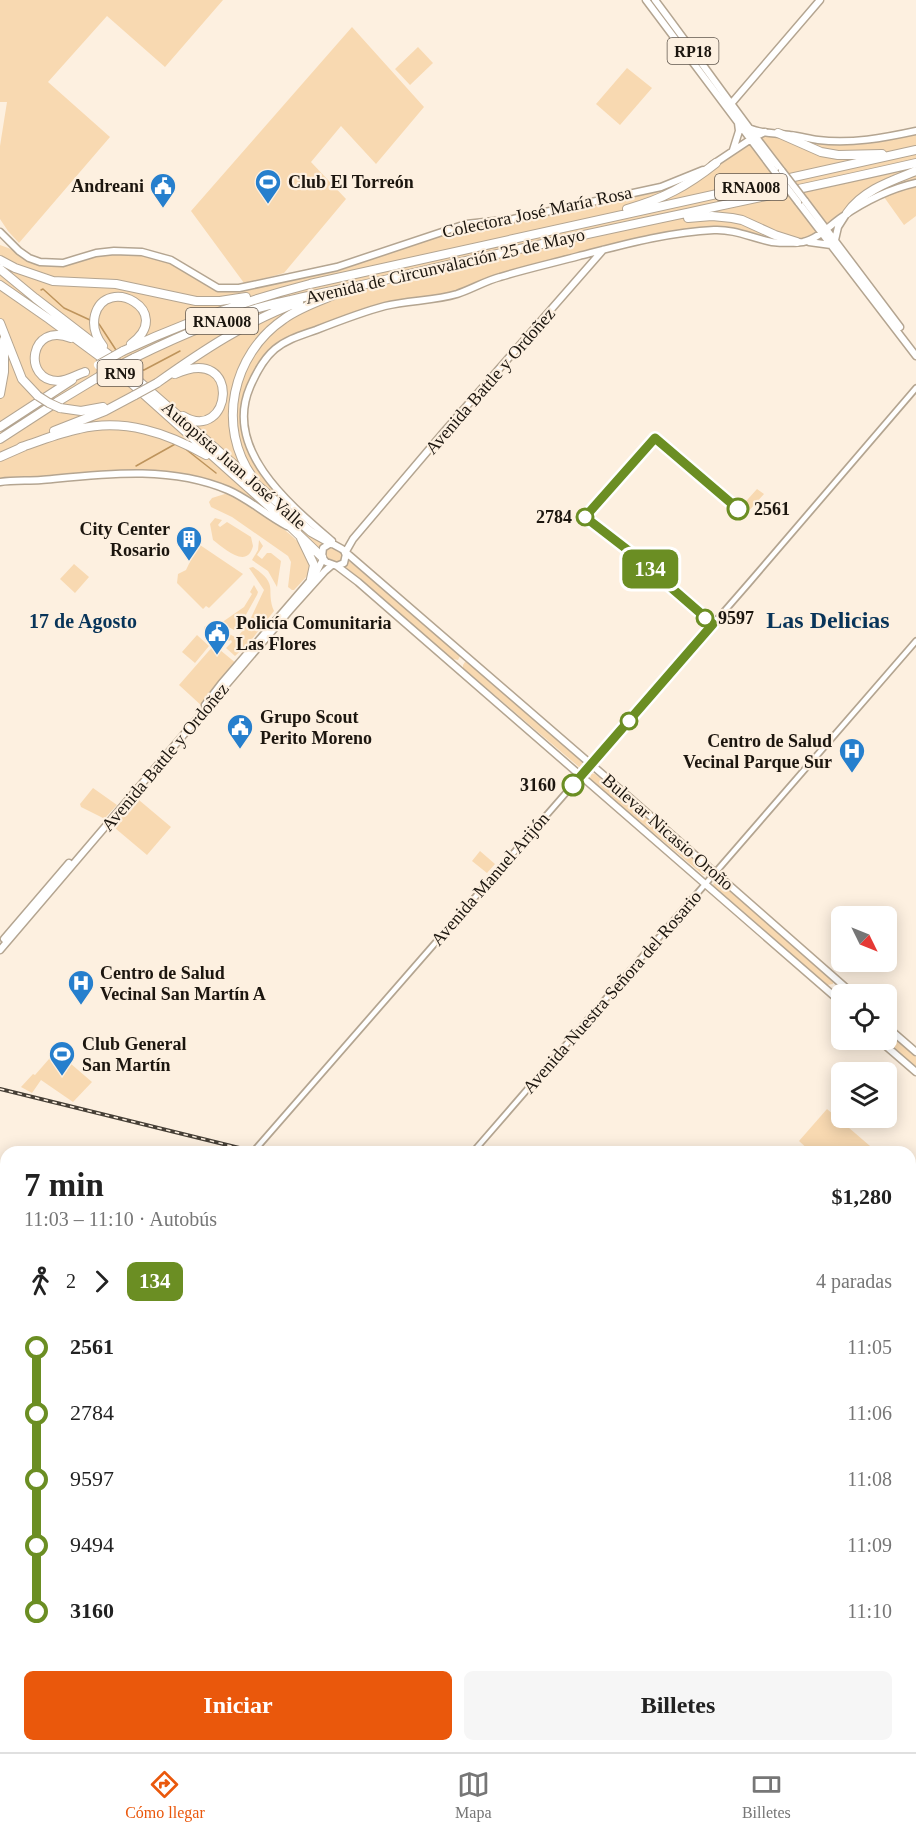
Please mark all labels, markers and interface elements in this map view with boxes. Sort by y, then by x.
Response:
road number: RP18 [668,38,718,64]
sports icon: Club El Torreón [253,167,283,205]
public building icon: Andreani [148,171,178,209]
place label: Club El Torreón [288,172,414,192]
road number: RNA008 [715,174,787,200]
place label: Andreani [71,176,144,196]
street label: Colectora José María Rosa [440,182,634,242]
street label: Avenida de Circunvalación 25 de Mayo [303,224,587,308]
street label: Avenida Battle y Ordoñez [421,304,559,458]
road number: RNA008 [186,308,258,334]
road number: RN9 [98,360,142,386]
street label: Autopista Juan José Valle [158,397,310,533]
marker: 2561 [727,498,749,520]
place label: 2561 [754,499,790,519]
place label: 2784 [536,507,572,527]
marker: 2784 [576,508,594,526]
place label: City Center Rosario [80,519,170,560]
building icon: City Center Rosario [174,524,204,562]
line badge: 134 [616,550,684,588]
text: 134 [634,557,666,581]
district label: Las Delicias [766,607,890,633]
place label: 9597 [718,608,754,628]
marker: 9597 [696,609,714,627]
district label: 17 de Agosto [29,610,137,633]
place label: Policía Comunitaria Las Flores [236,613,392,654]
public building icon: Policía Comunitaria Las Flores [202,618,232,656]
street label: Avenida Battle y Ordoñez [97,679,233,835]
place label: Grupo Scout Perito Moreno [260,707,372,748]
public building icon: Grupo Scout Perito Moreno [225,712,255,750]
unlabelled marker [620,712,638,730]
place label: Centro de Salud Vecinal Parque Sur [683,731,832,772]
hospital icon: Centro de Salud Vecinal Parque Sur [837,736,867,774]
street label: Bulevar Nicasio Oroño [598,770,738,894]
marker: 3160 [562,774,584,796]
place label: 3160 [520,775,556,795]
street label: Avenida Manuel Arijón [427,808,553,950]
street label: Avenida Nuestra Señora del Rosario [519,887,705,1097]
north arrow [831,906,897,972]
map controls [831,906,897,1128]
place label: Centro de Salud Vecinal San Martín A [100,963,266,1004]
hospital icon: Centro de Salud Vecinal San Martín A [66,968,96,1006]
button: locate [831,984,897,1050]
place label: Club General San Martín [82,1034,187,1075]
sports icon: Club General San Martín [47,1039,77,1077]
button: layers [831,1062,897,1128]
text: 7 min [24,1167,104,1203]
text: $1,280 [832,1184,892,1209]
text: 11:03 – 11:10 · Autobús [24,1208,217,1230]
icon: walk [24,1265,57,1298]
icon: forward [85,1265,118,1298]
text: 134 [139,1269,171,1293]
text: 2 [66,1270,76,1292]
text: 4 paradas [816,1270,892,1292]
text: 2561 [70,1334,114,1359]
text: 11:05 [847,1336,892,1358]
text: 2784 [70,1400,114,1425]
text: 11:06 [847,1402,892,1424]
text: 9597 [70,1466,114,1491]
text: 11:08 [847,1468,892,1490]
text: 9494 [70,1532,114,1557]
text: 11:09 [847,1534,892,1556]
text: 3160 [70,1598,114,1623]
text: 11:10 [847,1600,892,1622]
button: Iniciar [24,1671,452,1740]
button: Billetes [464,1671,892,1740]
tab: Cómo llegar [125,1768,205,1822]
tab: Mapa [455,1768,492,1822]
tab: Billetes [742,1768,791,1822]

